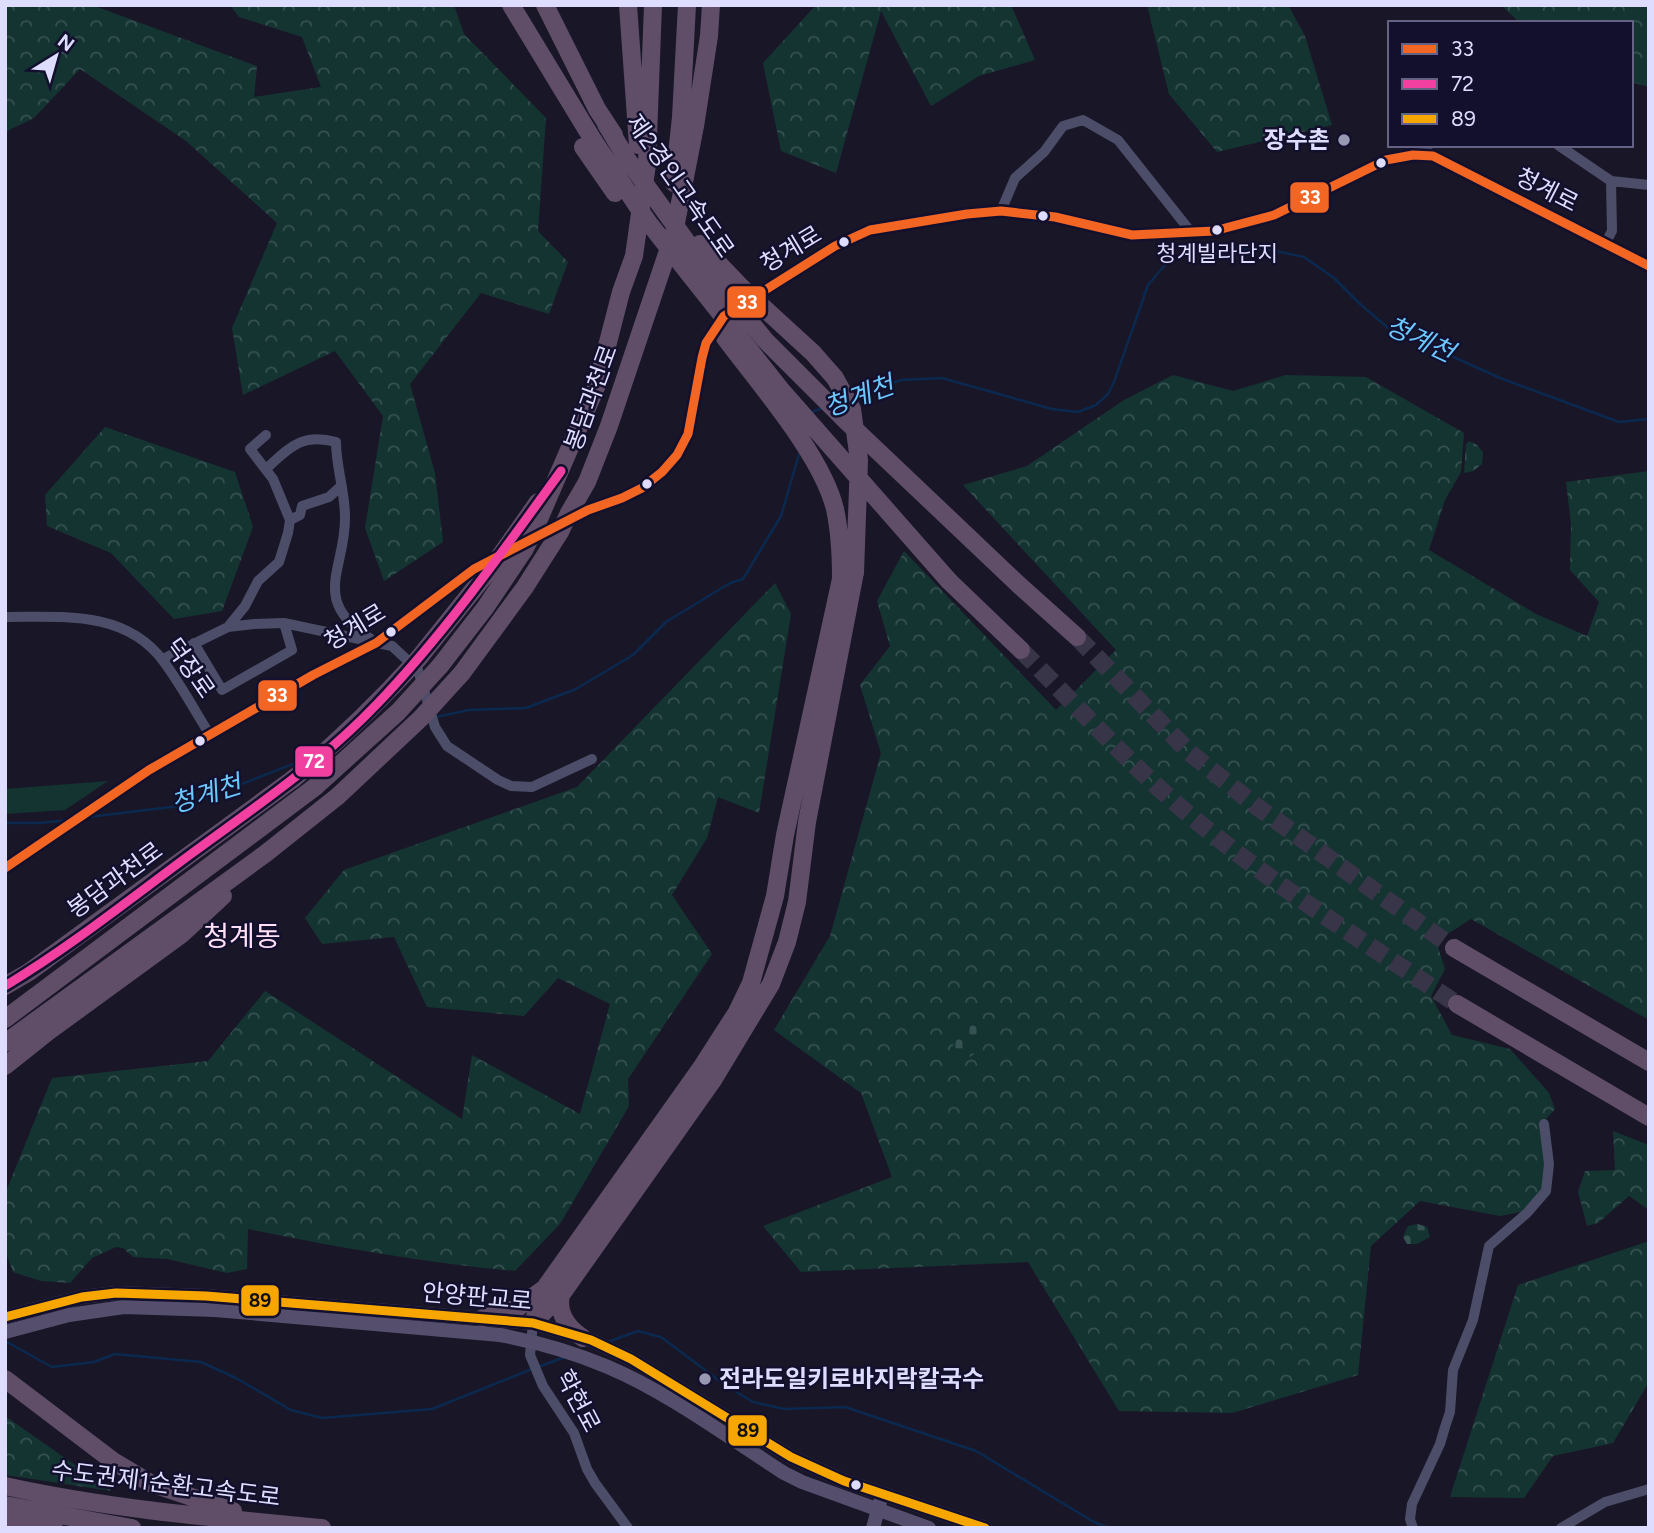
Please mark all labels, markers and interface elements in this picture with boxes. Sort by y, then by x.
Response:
north arrow [21,21,91,91]
legend [1388,21,1633,147]
text: N [53,29,79,56]
text: 33 [1451,36,1474,61]
text: 72 [1451,71,1474,96]
text: 89 [1451,106,1476,131]
street label: 제2경인고속도로 [620,109,740,263]
place label: 장수촌 [1264,125,1330,154]
marker: 장수촌 [1336,132,1352,148]
unlabelled marker [1374,156,1388,170]
street label: 청계로 [1511,162,1583,218]
line badge: 33 [1289,181,1330,214]
text: 33 [1299,186,1321,209]
unlabelled marker [1036,209,1050,223]
street label: 청계로 [755,219,827,278]
marker: 청계빌라단지 [1210,223,1224,237]
unlabelled marker [837,235,851,249]
place label: 청계빌라단지 [1156,240,1278,267]
line badge: 33 [726,285,767,319]
text: 33 [736,291,758,314]
water label: 청계천 [1381,309,1462,370]
street label: 봉담과천로 [558,341,623,455]
water label: 청계천 [820,368,901,423]
unlabelled marker [640,477,654,491]
street label: 청계로 [319,597,391,656]
unlabelled marker [384,625,398,639]
street label: 덕장로 [160,632,221,703]
line badge: 33 [257,679,298,712]
text: 33 [266,684,288,707]
unlabelled marker [193,734,207,748]
line badge: 72 [294,745,334,778]
text: 72 [303,750,325,773]
water label: 청계천 [167,767,248,820]
street label: 봉담과천로 [62,835,168,924]
district label: 청계동 [203,919,281,953]
street label: 안양판교로 [421,1277,533,1316]
line badge: 89 [240,1284,280,1317]
text: 89 [249,1289,271,1312]
place label: 전라도일키로바지락칼국수 [719,1364,984,1393]
street label: 학현로 [550,1365,607,1437]
marker: 전라도일키로바지락칼국수 [697,1371,713,1387]
line badge: 89 [727,1414,768,1447]
text: 89 [737,1419,759,1442]
street label: 수도권제1순환고속도로 [50,1455,282,1512]
unlabelled marker [849,1478,863,1492]

